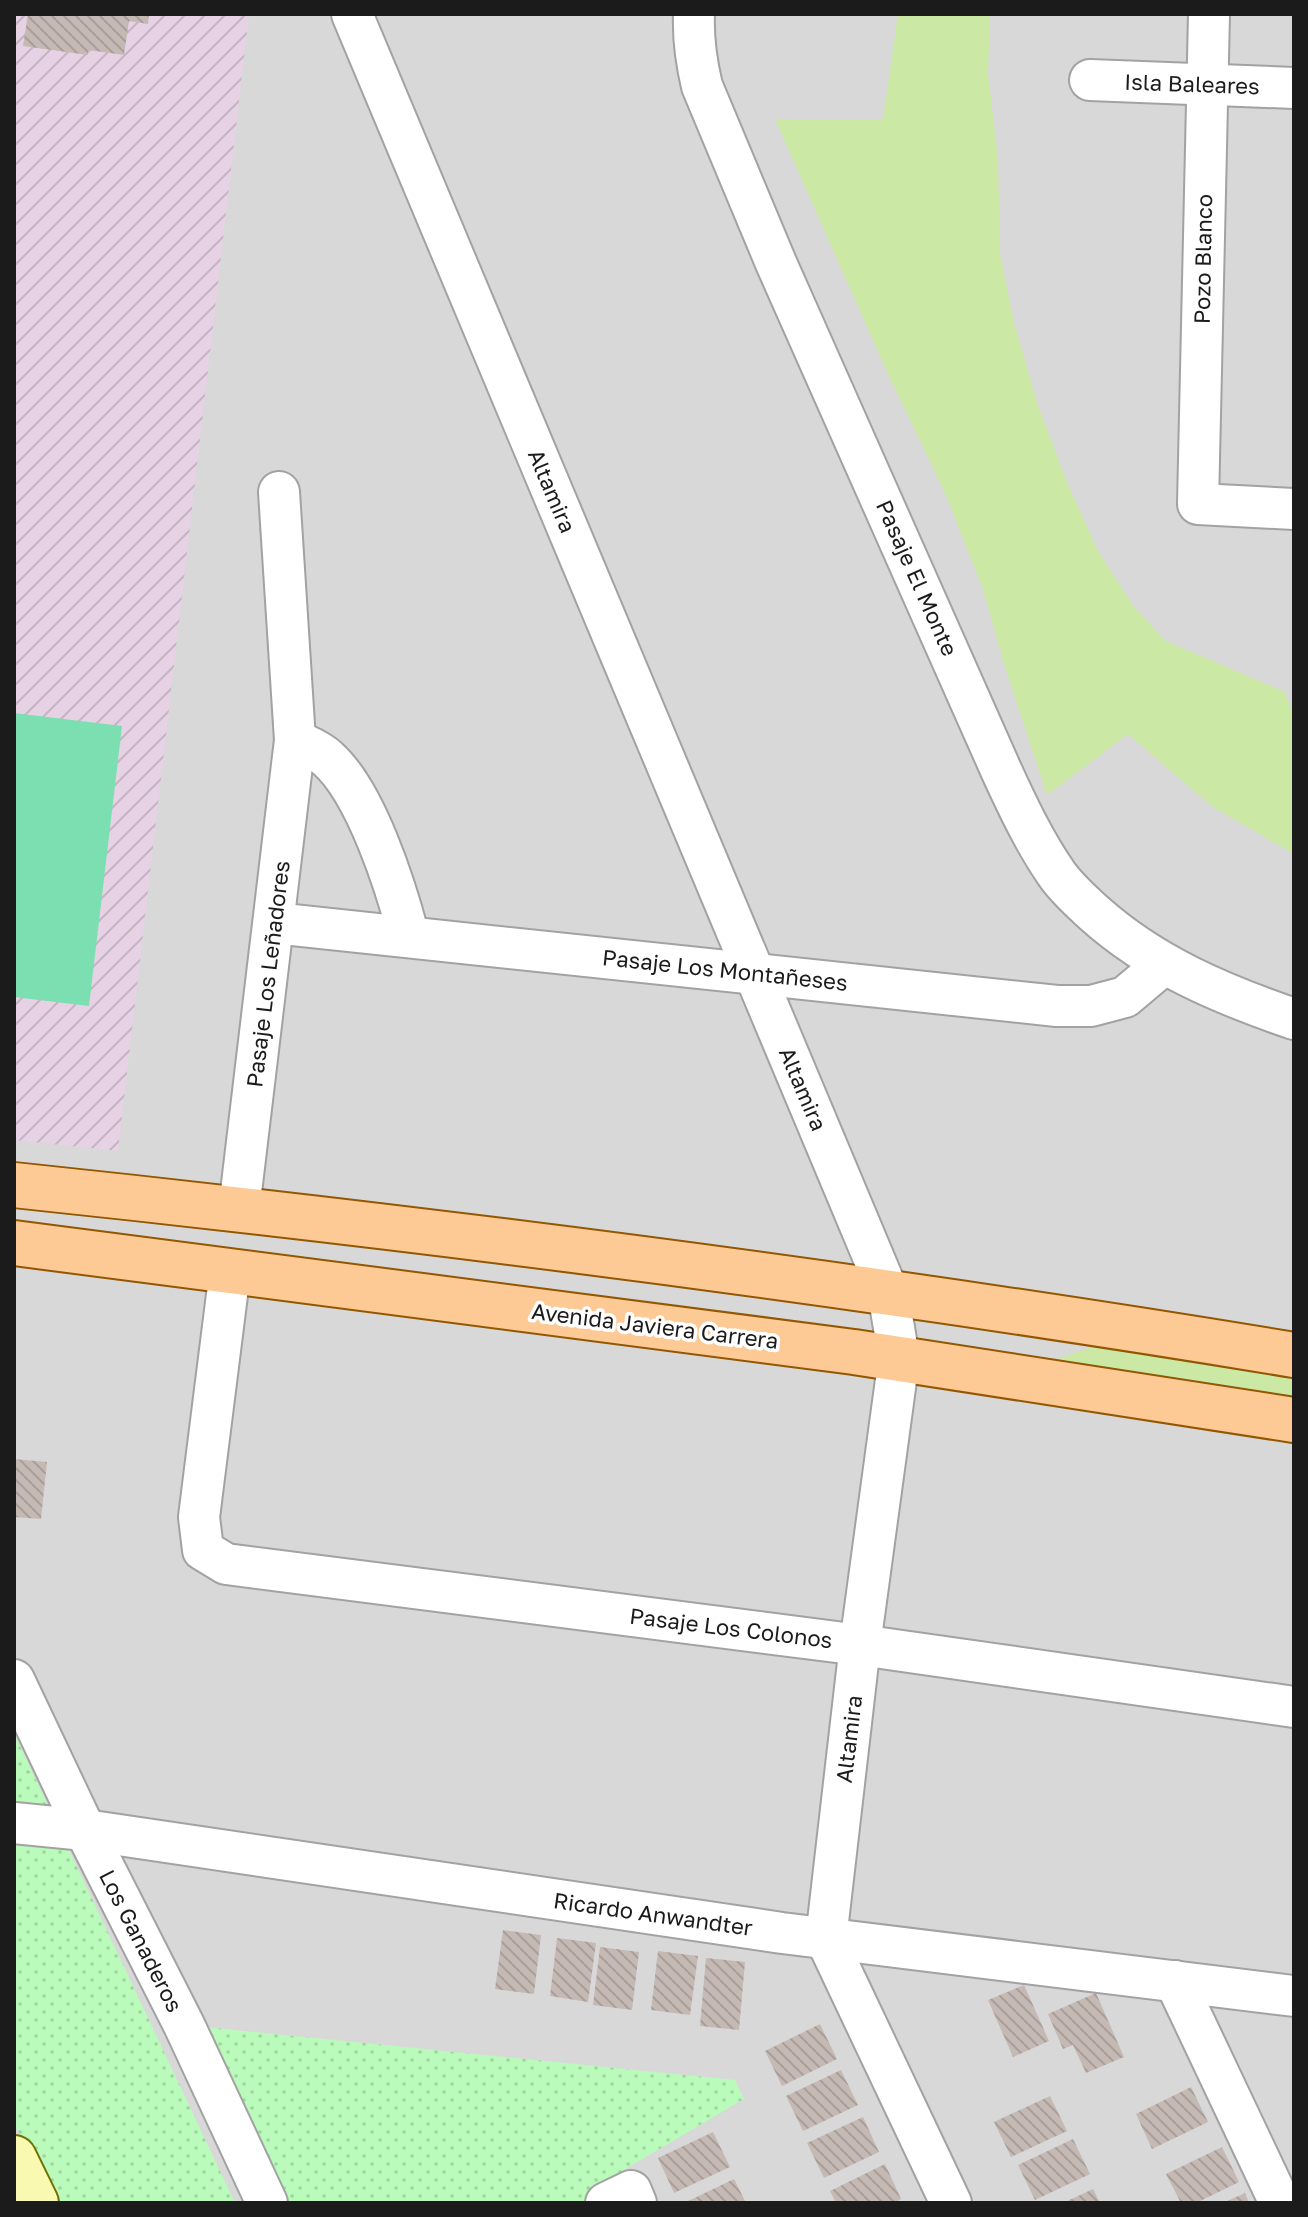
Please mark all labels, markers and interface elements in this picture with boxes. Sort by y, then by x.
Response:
street label: Isla Baleares [1124,68,1260,99]
street label: Pozo Blanco [1188,194,1217,324]
street label: Altamira [523,445,582,537]
street label: Pasaje El Monte [871,496,964,660]
street label: Pasaje Los Leñadores [240,859,295,1089]
street label: Pasaje Los Montañeses [601,943,849,996]
street label: Altamira [774,1043,833,1135]
street label: Avenida Javiera Carrera [530,1297,780,1354]
street label: Pasaje Los Colonos [628,1602,834,1653]
street label: Altamira [830,1693,867,1784]
street label: Los Ganaderos [94,1865,189,2016]
street label: Ricardo Anwandter [552,1886,755,1941]

